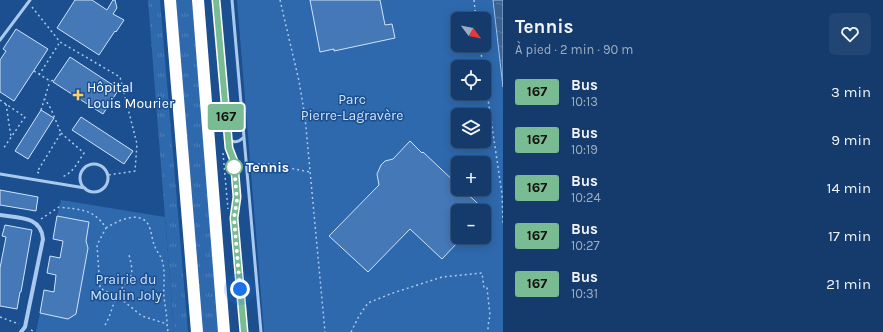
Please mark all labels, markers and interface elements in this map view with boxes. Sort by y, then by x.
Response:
north arrow [451,12,491,52]
map controls [451,12,491,244]
button: heart [829,13,871,55]
text: Tennis [515,16,574,38]
text: À pied · 2 min · 90 m [515,42,633,57]
button: locate [451,60,491,100]
text: Bus [571,76,598,94]
place label: Hôpital Louis Mourier [87,79,175,112]
text: 167 [527,83,547,100]
text: 3 min [831,83,871,101]
marker: Hôpital Louis Mourier [72,89,84,101]
park label: Parc Pierre-Lagravère [301,91,403,124]
text: 10:13 [571,94,598,109]
line badge: 167 [203,104,249,130]
text: 167 [216,108,236,125]
button: layers [451,108,491,148]
text: Bus [571,124,598,142]
text: 167 [527,131,547,148]
text: 9 min [831,131,871,149]
text: 10:19 [571,142,598,157]
button: + [451,156,491,196]
marker: Tennis [225,158,243,176]
place label: Tennis [246,159,289,176]
text: Bus [571,172,598,190]
text: 167 [527,179,547,196]
text: 14 min [827,179,871,197]
text: 10:24 [571,190,601,205]
button: − [451,204,491,244]
text: Bus [571,220,598,238]
text: 167 [527,227,547,244]
text: 17 min [828,227,871,245]
text: 10:27 [571,238,600,253]
text: Bus [571,268,598,286]
park label: Prairie du Moulin Joly [90,271,162,304]
text: 167 [527,275,547,292]
text: 21 min [826,275,871,293]
your location [230,279,250,299]
text: 10:31 [571,286,598,301]

